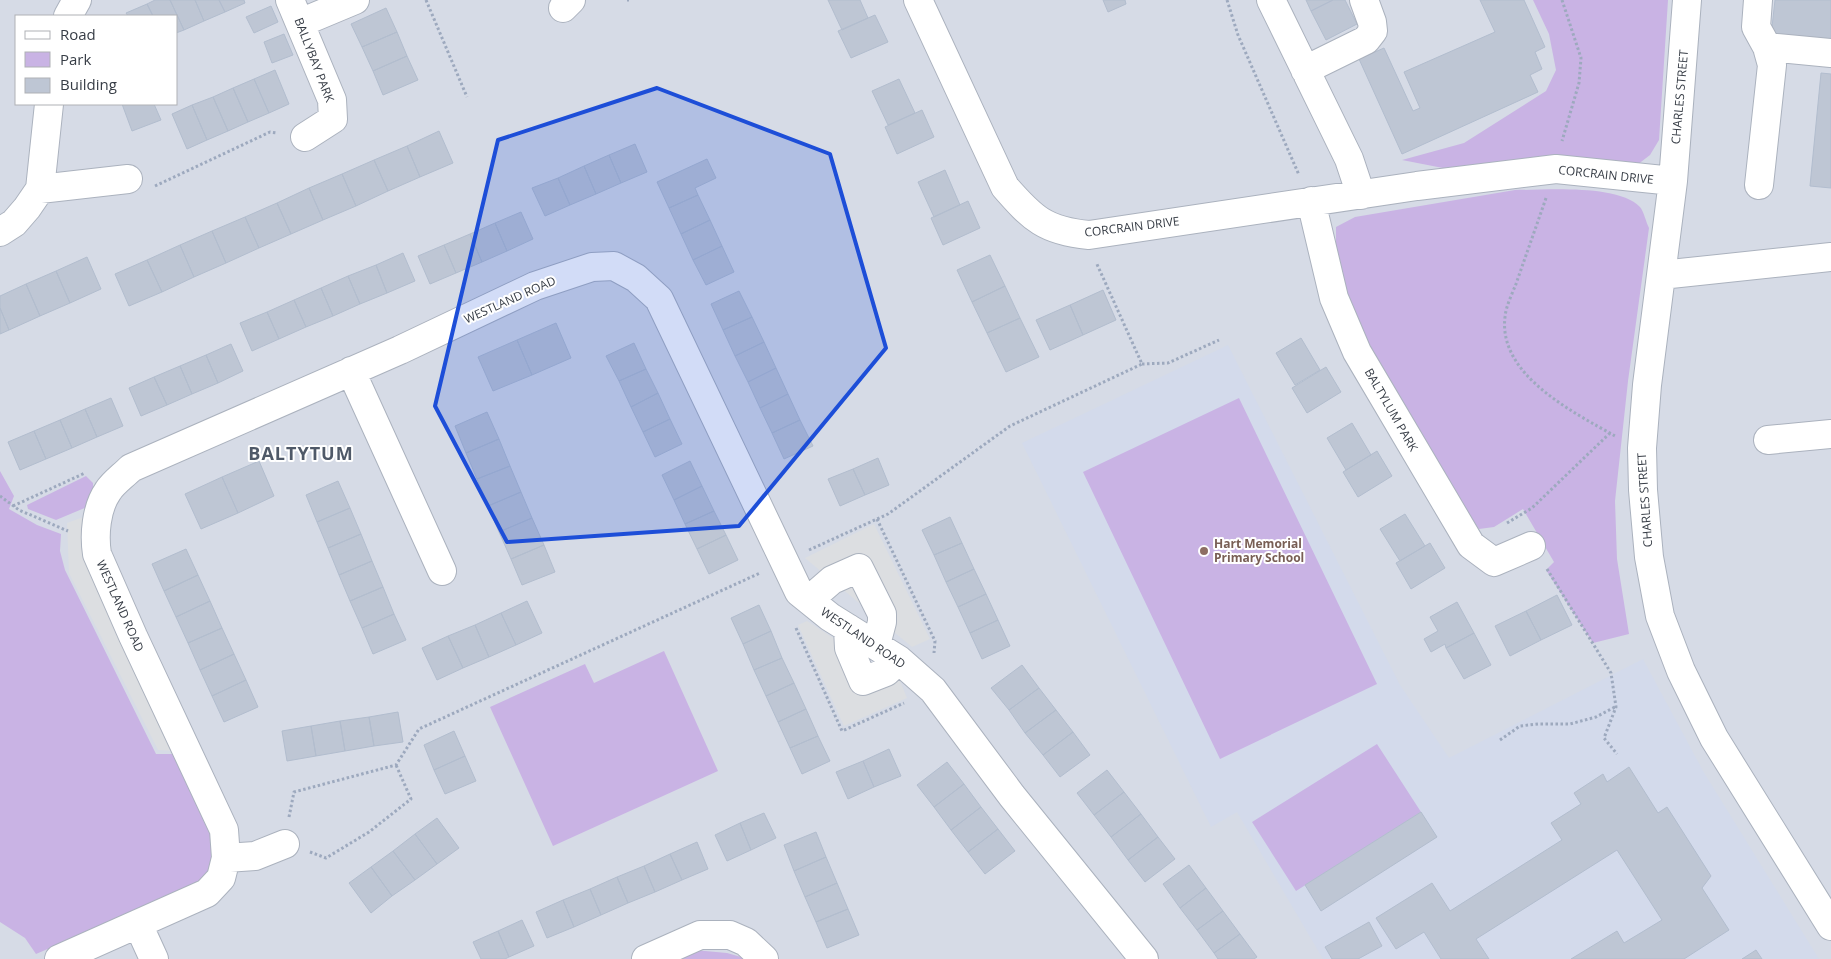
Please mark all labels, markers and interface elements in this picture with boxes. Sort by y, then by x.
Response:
legend [15,15,178,105]
street label: BALLYBAY PARK [291,15,339,105]
text: Road [60,24,96,44]
text: Park [60,49,91,69]
street label: CHARLES STREET [1667,49,1692,145]
text: Building [60,74,117,94]
street label: CORCRAIN DRIVE [1558,161,1655,188]
street label: CORCRAIN DRIVE [1083,212,1180,241]
street label: WESTLAND ROAD [461,272,558,327]
street label: BALTYLUM PARK [1361,365,1422,455]
district label: BALTYTUM [248,441,354,465]
street label: CHARLES STREET [1633,452,1656,548]
place label: Hart Memorial Primary School [1214,535,1304,566]
marker: Hart Memorial Primary School [1198,545,1210,557]
street label: WESTLAND ROAD [93,557,148,654]
street label: WESTLAND ROAD [818,603,909,672]

